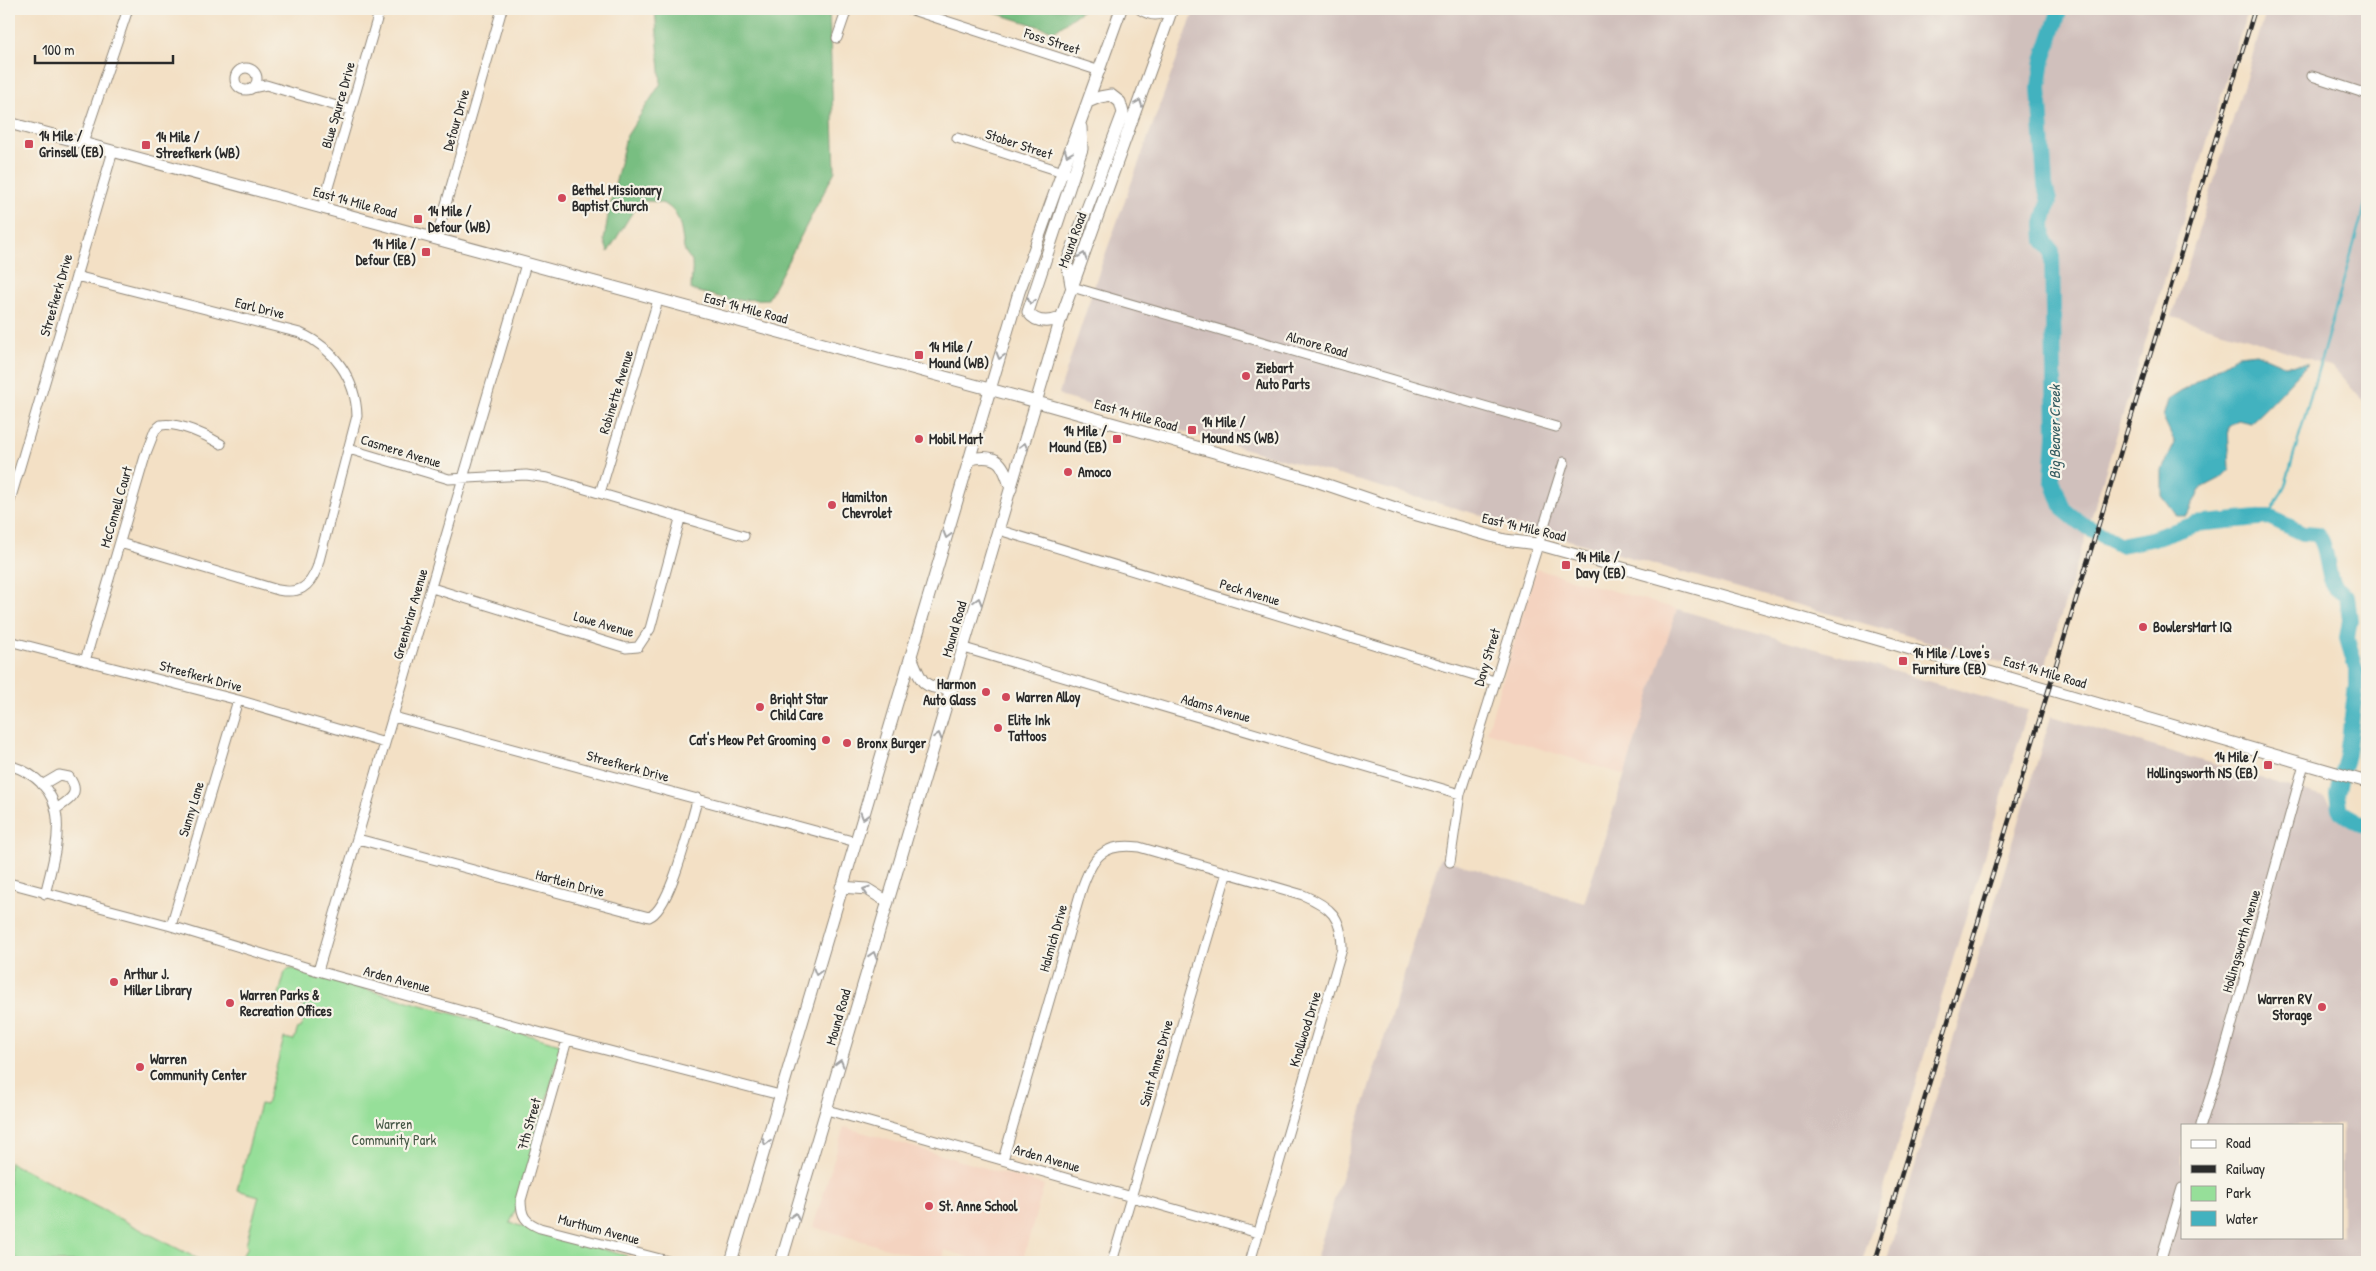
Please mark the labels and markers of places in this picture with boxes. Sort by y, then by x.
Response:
place label: 14 Mile / Grinsell (EB) [39,126,104,161]
place label: 14 Mile / Streefkerk (WB) [156,127,240,162]
marker: 14 Mile / Grinsell (EB) [23,138,35,150]
marker: 14 Mile / Streefkerk (WB) [140,139,152,151]
place label: Bethel Missionary Baptist Church [572,180,662,217]
marker: Bethel Missionary Baptist Church [556,192,568,204]
place label: 14 Mile / Defour (WB) [428,201,491,236]
marker: 14 Mile / Defour (WB) [412,213,424,225]
place label: 14 Mile / Defour (EB) [356,234,416,269]
marker: 14 Mile / Defour (EB) [420,246,432,258]
place label: 14 Mile / Mound (WB) [929,337,989,372]
marker: 14 Mile / Mound (WB) [913,349,925,361]
place label: Ziebart Auto Parts [1256,358,1311,393]
marker: Ziebart Auto Parts [1240,370,1252,382]
place label: 14 Mile / Mound NS (WB) [1202,412,1279,447]
place label: 14 Mile / Mound (EB) [1049,421,1107,456]
marker: 14 Mile / Mound NS (WB) [1186,424,1198,436]
place label: Mobil Mart [929,429,984,448]
marker: Mobil Mart [913,433,925,445]
marker: 14 Mile / Mound (EB) [1111,433,1123,445]
place label: Amoco [1078,462,1111,481]
marker: Amoco [1062,466,1074,478]
place label: Hamilton Chevrolet [842,487,893,522]
marker: Hamilton Chevrolet [826,499,838,511]
place label: 14 Mile / Davy (EB) [1576,547,1626,584]
marker: 14 Mile / Davy (EB) [1560,559,1572,571]
place label: BowlersMart IQ [2153,617,2232,636]
marker: BowlersMart IQ [2137,621,2149,633]
place label: 14 Mile / Love's Furniture (EB) [1912,643,1990,678]
marker: 14 Mile / Love's Furniture (EB) [1897,655,1909,667]
place label: Harmon Auto Glass [923,674,977,709]
marker: Harmon Auto Glass [980,686,992,698]
place label: Warren Alloy [1016,687,1081,708]
place label: Bright Star Child Care [770,689,828,724]
marker: Warren Alloy [1000,691,1012,703]
marker: Bright Star Child Care [754,701,766,713]
place label: Elite Ink Tattoos [1007,710,1050,745]
marker: Elite Ink Tattoos [992,722,1004,734]
place label: Cat's Meow Pet Grooming [689,730,816,751]
place label: Bronx Burger [857,733,927,754]
marker: Cat's Meow Pet Grooming [820,734,832,746]
marker: Bronx Burger [841,737,853,749]
place label: 14 Mile / Hollingsworth NS (EB) [2147,747,2258,784]
marker: 14 Mile / Hollingsworth NS (EB) [2262,759,2274,771]
place label: Arthur J. Miller Library [124,964,192,1001]
marker: Arthur J. Miller Library [108,976,120,988]
place label: Warren Parks & Recreation Offices [240,985,332,1020]
place label: Warren RV Storage [2258,989,2313,1026]
marker: Warren Parks & Recreation Offices [224,997,236,1009]
marker: Warren RV Storage [2316,1001,2328,1013]
place label: Warren Community Center [150,1049,247,1086]
marker: Warren Community Center [134,1061,146,1073]
place label: St. Anne School [939,1196,1018,1215]
marker: St. Anne School [923,1200,935,1212]

